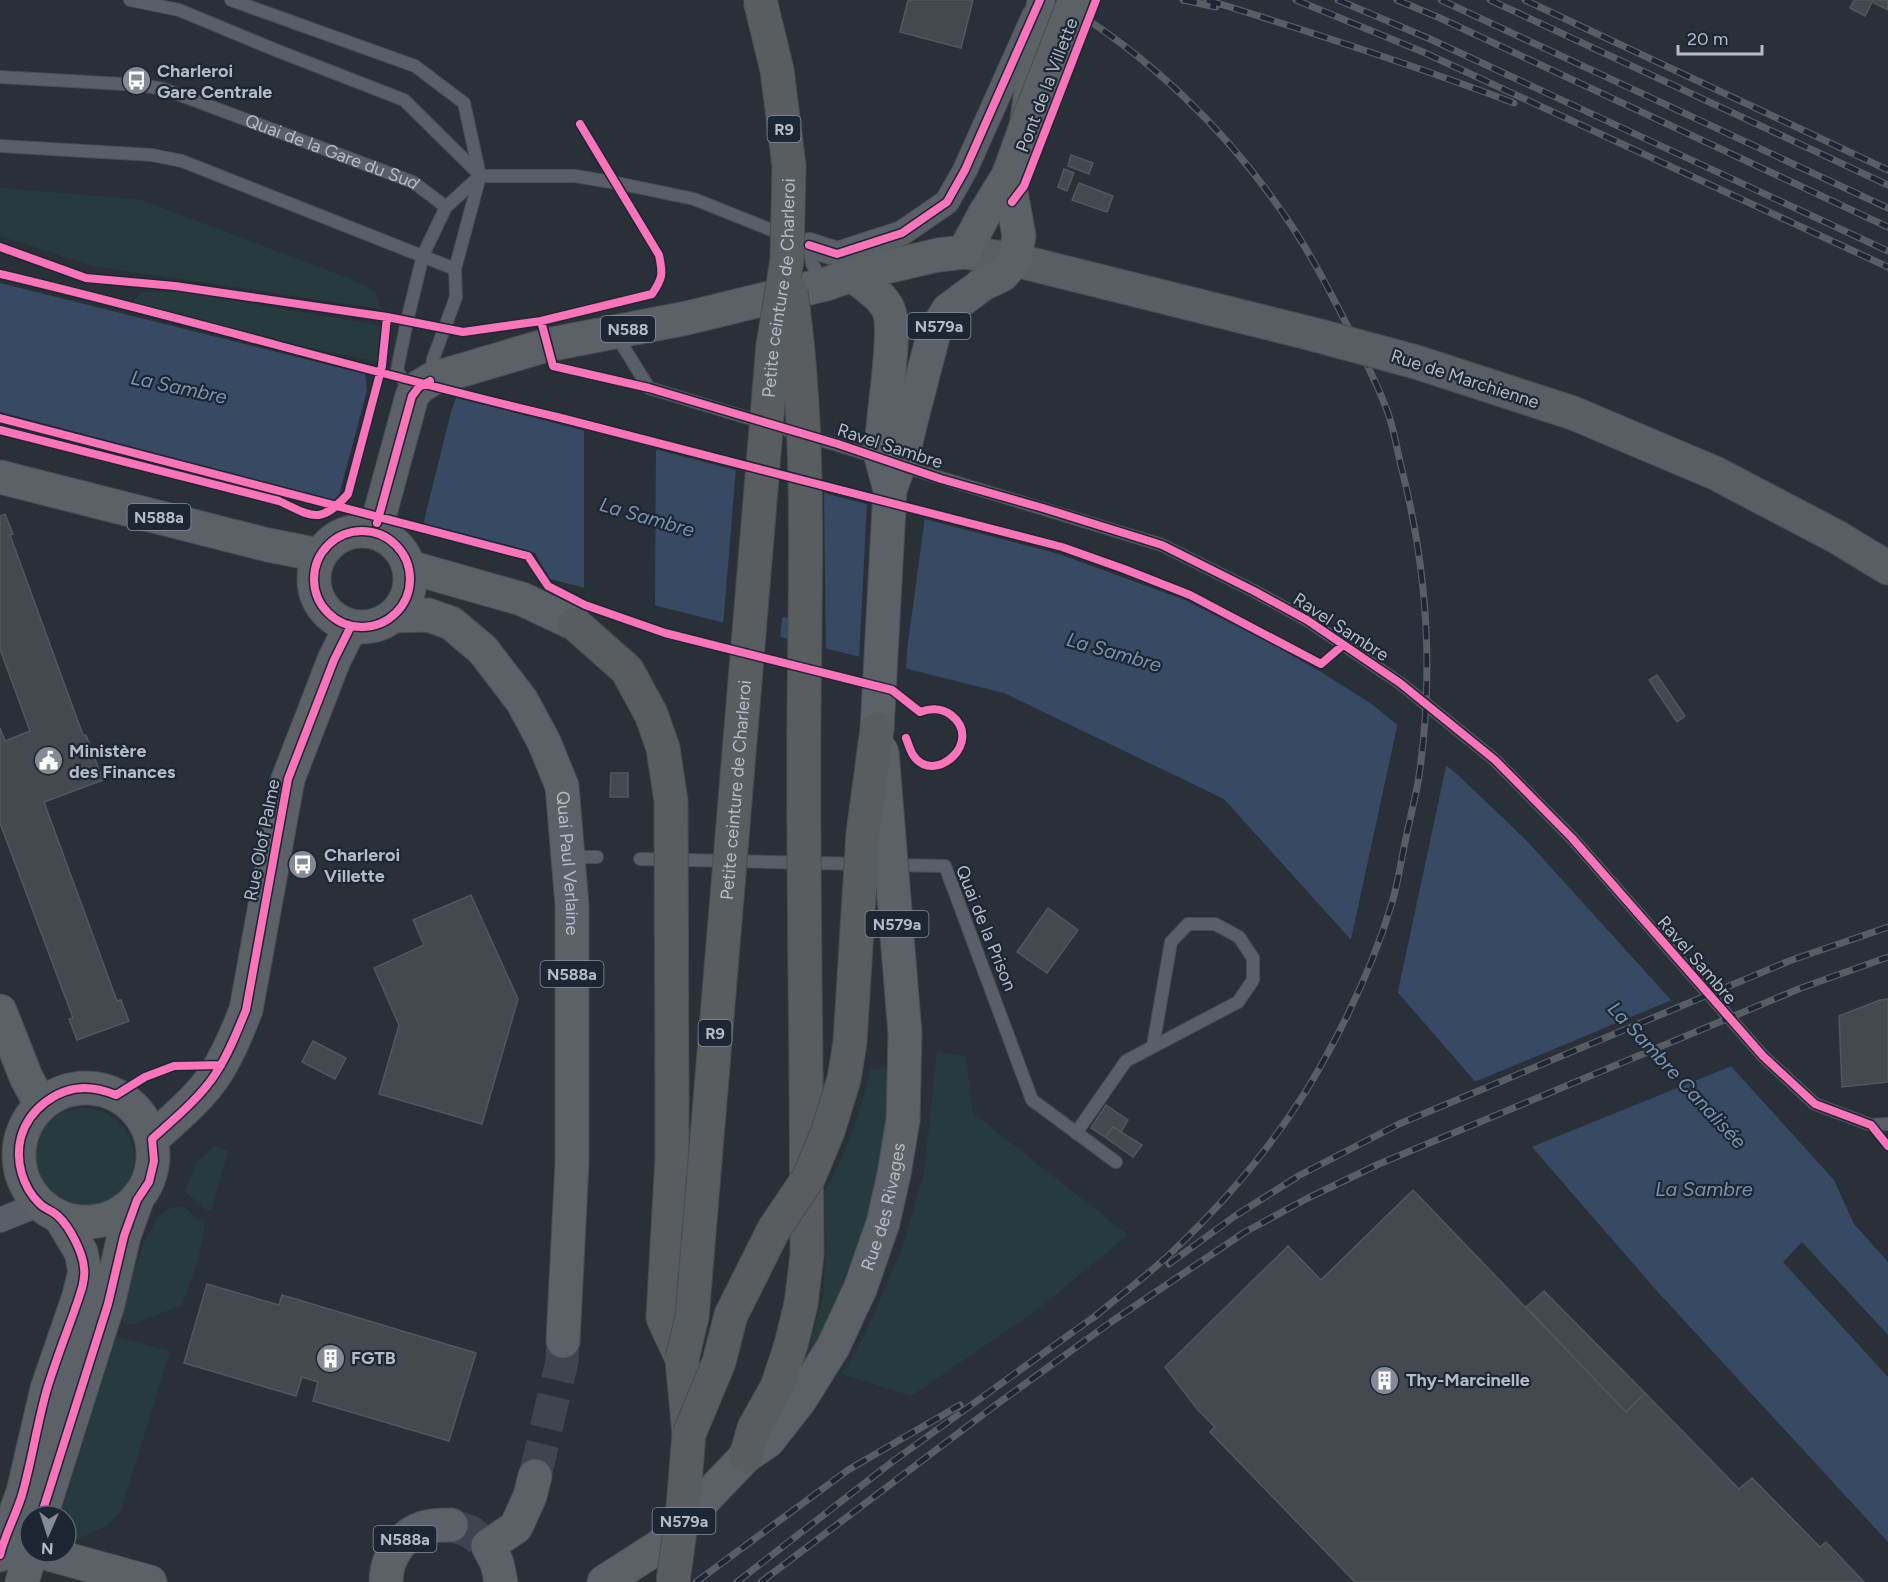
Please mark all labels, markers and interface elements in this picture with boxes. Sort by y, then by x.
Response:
street label: Pont de la Villette [1011,15,1083,155]
scale bar [1678,18,1762,56]
text: 20 m [1687,28,1728,50]
place label: Charleroi Gare Centrale [157,60,272,103]
bus stop icon: Charleroi Gare Centrale [120,65,152,97]
street label: Quai de la Gare du Sud [242,109,424,194]
road number: R9 [768,116,800,142]
street label: Petite ceinture de Charleroi [758,178,800,399]
road number: N579a [908,313,970,339]
road number: N588 [601,316,655,342]
street label: Rue de Marchienne [1388,345,1542,413]
water label: La Sambre [129,365,229,409]
street label: Ravel Sambre [834,419,946,473]
water label: La Sambre [597,492,697,542]
road number: N588a [128,504,190,530]
street label: Ravel Sambre [1289,588,1393,666]
water label: La Sambre [1064,627,1164,677]
street label: Petite ceinture de Charleroi [716,679,756,901]
place label: Ministère des Finances [69,740,176,783]
public building icon: Ministère des Finances [32,745,64,777]
street label: Rue Olof Palme [239,777,285,903]
street label: Quai Paul Verlaine [551,790,583,936]
place label: Charleroi Villette [324,844,400,887]
bus stop icon: Charleroi Villette [287,849,319,881]
street label: Quai de la Prison [951,862,1021,994]
road number: N579a [866,911,928,937]
street label: Ravel Sambre [1653,911,1741,1009]
road number: N588a [540,961,604,987]
water label: La Sambre Canalisée [1603,997,1751,1153]
road number: R9 [698,1020,732,1046]
street label: Rue des Rivages [856,1141,910,1274]
water label: La Sambre [1655,1177,1753,1201]
building icon: FGTB [314,1342,346,1374]
place label: FGTB [351,1347,396,1369]
building icon: Thy-Marcinelle [1369,1364,1401,1396]
place label: Thy-Marcinelle [1406,1369,1530,1391]
north arrow [18,1504,78,1564]
road number: N579a [652,1508,716,1534]
road number: N588a [374,1526,436,1552]
text: N [41,1539,54,1558]

